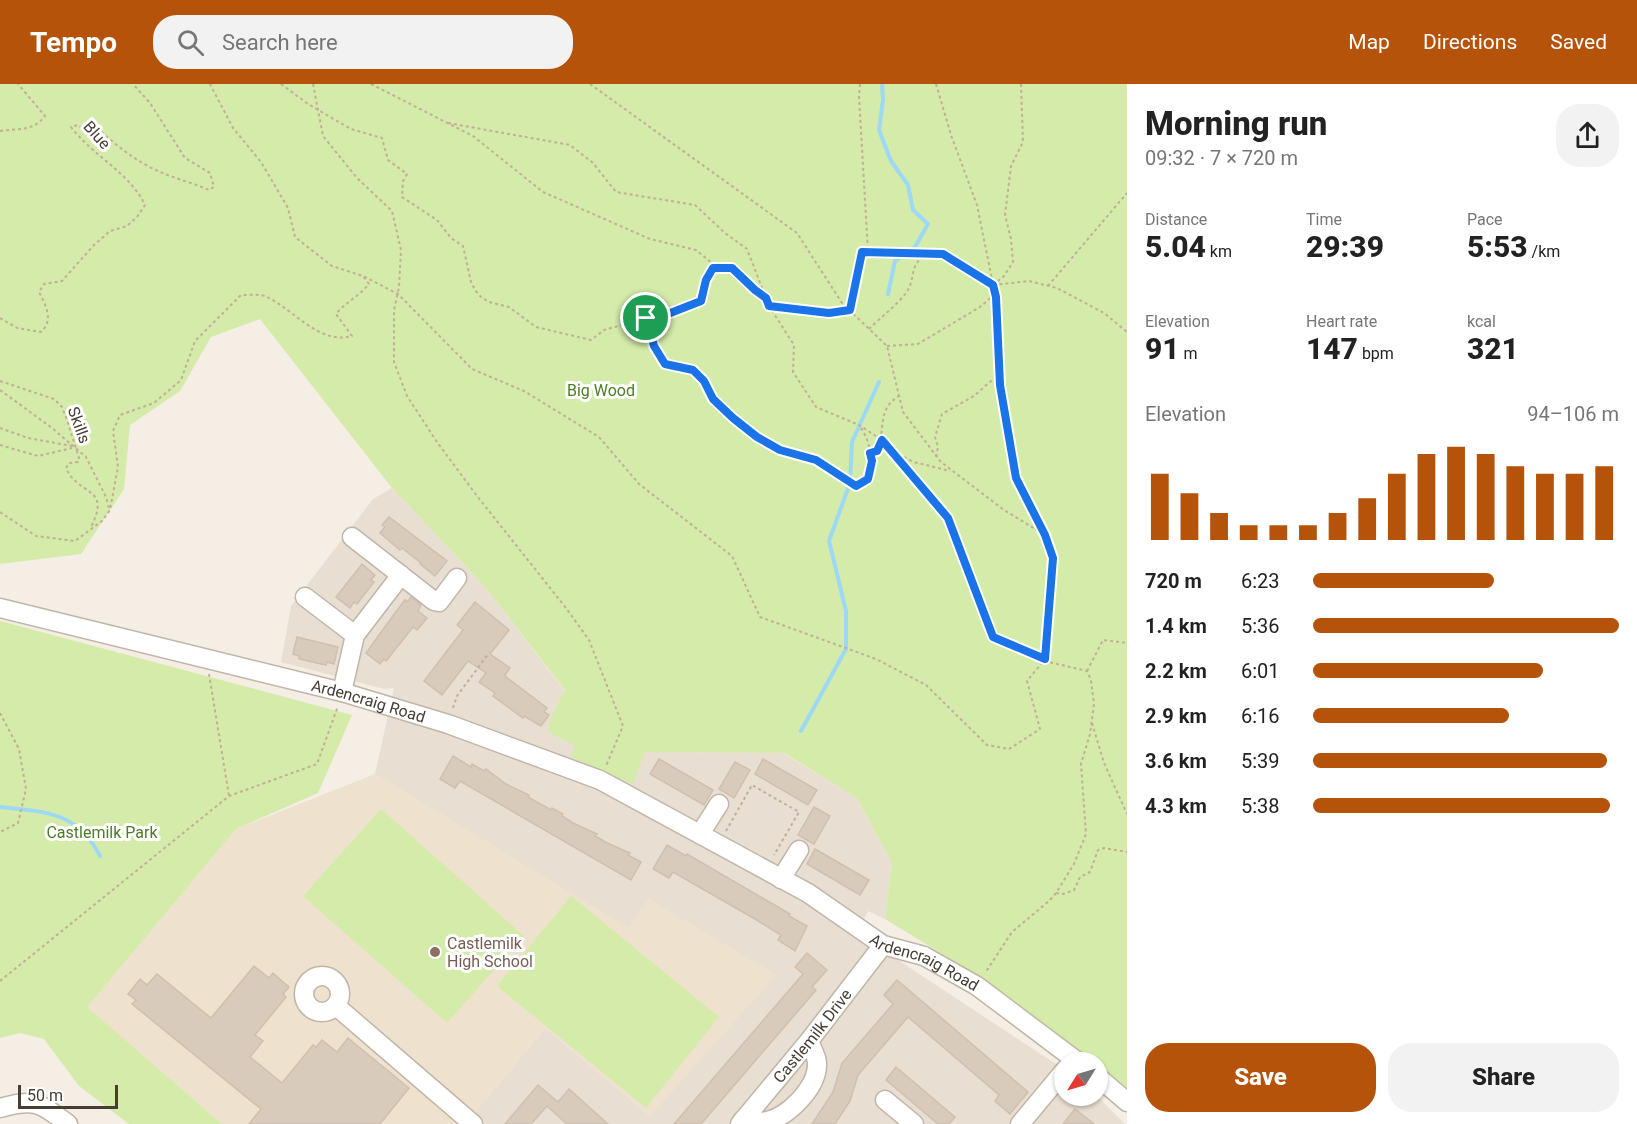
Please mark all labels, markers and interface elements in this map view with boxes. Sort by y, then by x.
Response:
search box [153,15,573,69]
text: Tempo [30,26,117,59]
icon: search [174,26,207,59]
text: Search here [222,30,338,55]
text: Map [1348,30,1390,54]
text: Directions [1423,30,1517,54]
text: Saved [1550,30,1607,54]
text: Morning run [1145,104,1327,143]
button: share [1556,104,1619,167]
street label: Blue [80,117,114,153]
text: 09:32 · 7 × 720 m [1145,146,1298,170]
text: Distance [1145,210,1207,229]
text: Time [1306,210,1342,229]
text: Pace [1467,210,1503,229]
text: 5.04 [1145,229,1206,264]
text: 29:39 [1306,229,1384,264]
text: 5:53 [1467,229,1528,264]
text: km [1206,242,1232,261]
text: /km [1528,242,1560,261]
pin [620,292,671,343]
icon: arrive [629,301,662,334]
text: Elevation [1145,312,1210,331]
text: Heart rate [1306,312,1377,331]
text: kcal [1467,312,1496,331]
text: 91 [1145,331,1180,366]
text: 147 [1306,331,1358,366]
text: 321 [1467,331,1519,366]
text: m [1180,344,1198,363]
text: bpm [1358,344,1394,363]
park label: Big Wood [567,381,635,400]
text: Elevation [1145,402,1226,426]
text: 94–106 m [1527,402,1619,426]
street label: Skills [64,404,94,446]
text: 720 m [1145,569,1202,593]
text: 6:23 [1241,569,1280,593]
text: 1.4 km [1145,614,1207,638]
text: 5:36 [1241,614,1280,638]
text: 2.2 km [1145,659,1207,683]
text: 6:01 [1241,659,1280,683]
street label: Ardencraig Road [310,675,428,726]
text: 2.9 km [1145,704,1207,728]
text: 6:16 [1241,704,1280,728]
text: 3.6 km [1145,749,1207,773]
text: 5:39 [1241,749,1280,773]
text: 4.3 km [1145,794,1207,818]
text: 5:38 [1241,794,1280,818]
park label: Castlemilk Park [46,823,158,842]
street label: Ardencraig Road [866,929,982,995]
place label: Castlemilk High School [447,934,533,971]
marker: Castlemilk High School [428,945,442,959]
street label: Castlemilk Drive [769,985,855,1087]
button: Save [1145,1043,1376,1112]
button: Share [1388,1043,1619,1112]
north arrow [1054,1052,1108,1106]
map controls [1054,1052,1108,1106]
scale bar [18,1082,118,1110]
text: 50 m [27,1086,63,1105]

